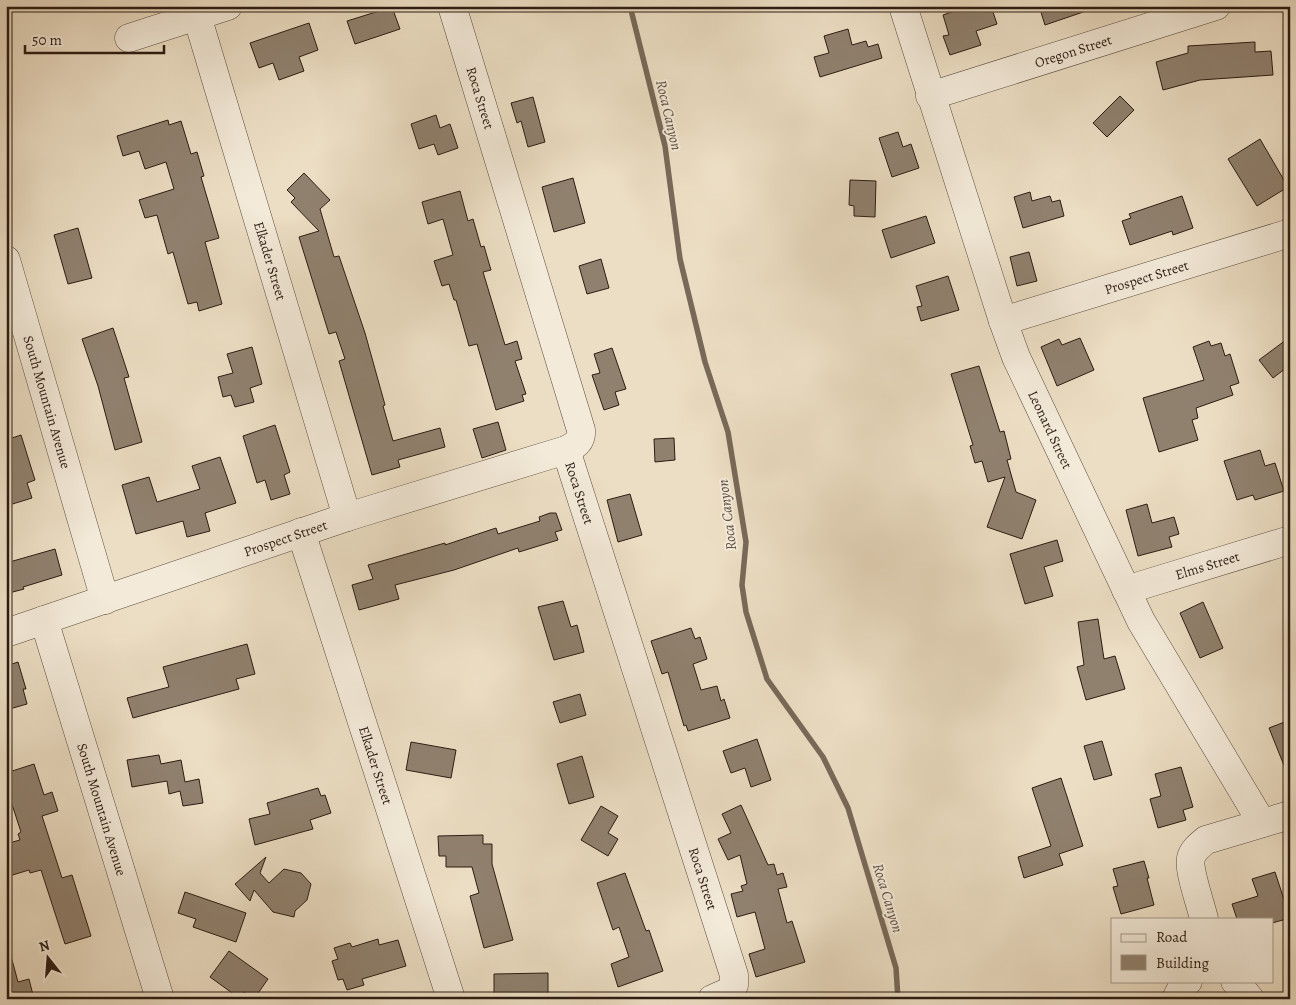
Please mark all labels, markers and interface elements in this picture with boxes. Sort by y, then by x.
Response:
scale bar [25,22,164,54]
text: 50 m [32,30,62,50]
street label: Oregon Street [1032,30,1114,72]
street label: Roca Street [461,64,499,132]
water label: Roca Canyon [651,78,687,152]
street label: Elkader Street [250,219,291,303]
street label: Prospect Street [1102,255,1191,299]
street label: South Mountain Avenue [19,333,76,471]
street label: Leonard Street [1024,387,1077,472]
street label: Roca Street [561,459,599,527]
water label: Roca Canyon [713,478,741,552]
street label: Prospect Street [241,515,330,561]
street label: Elms Street [1173,546,1242,584]
street label: Elkader Street [354,724,398,807]
street label: South Mountain Avenue [73,741,131,878]
street label: Roca Street [684,845,722,913]
water label: Roca Canyon [868,861,908,935]
legend [1111,918,1274,982]
text: Road [1156,927,1188,947]
north arrow [22,932,72,982]
text: N [37,935,52,957]
text: Building [1156,953,1209,973]

